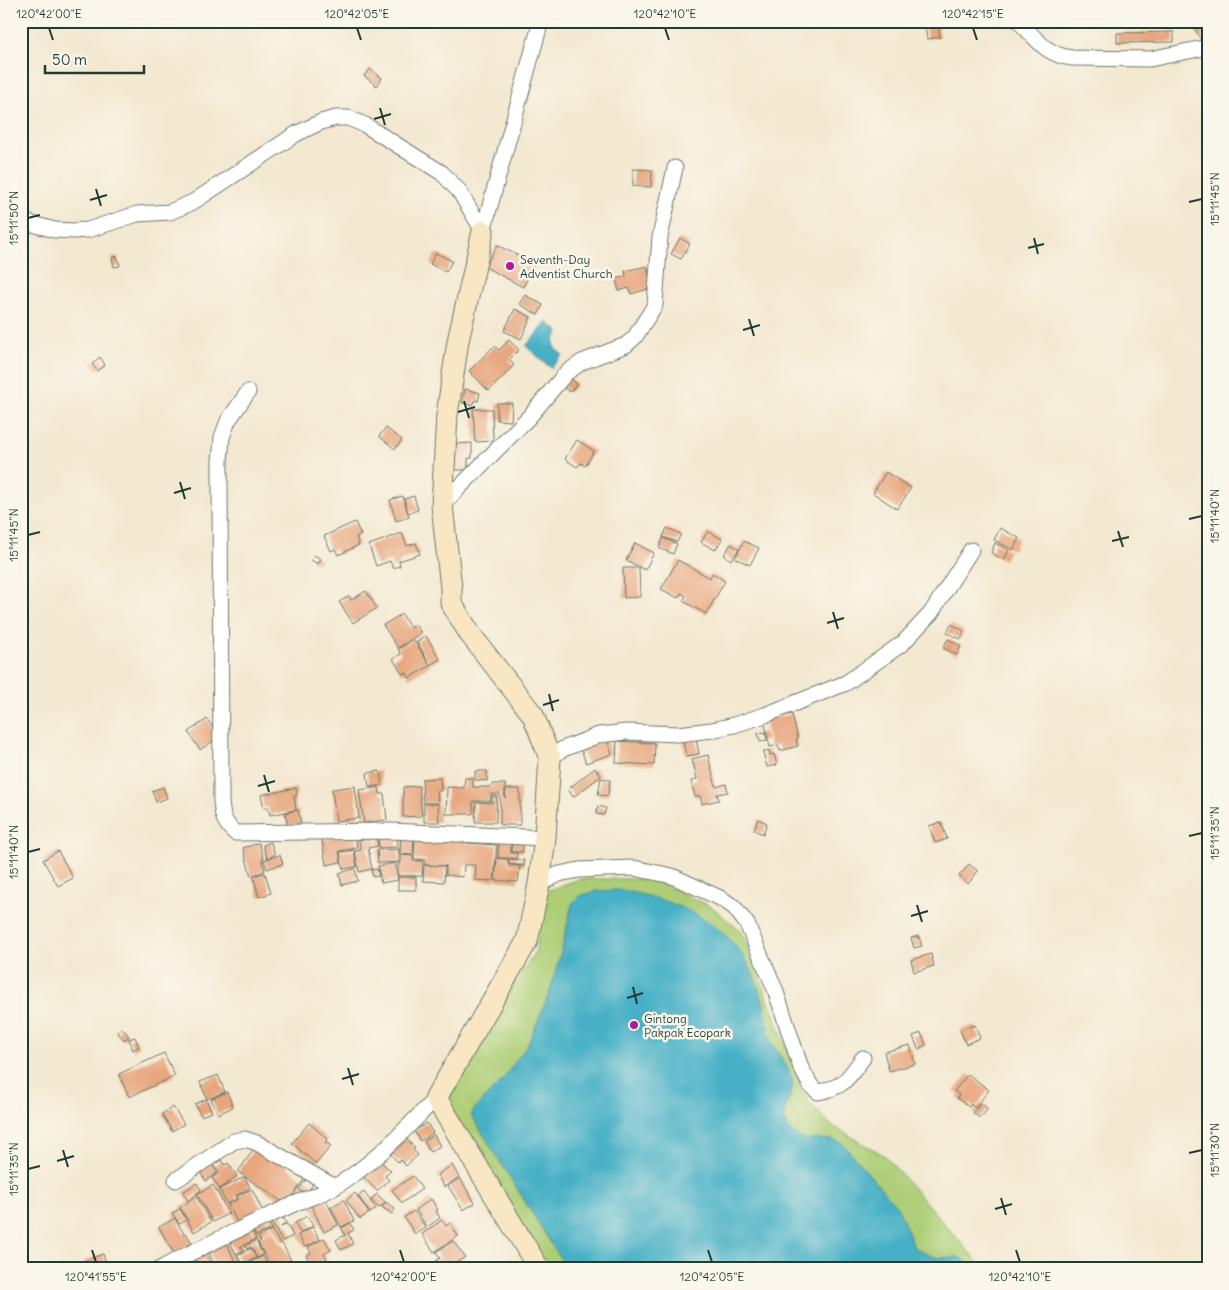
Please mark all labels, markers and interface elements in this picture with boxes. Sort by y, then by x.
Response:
text: 120°42'00"E [16,6,82,21]
text: 120°42'05"E [325,6,389,21]
text: 120°42'10"E [634,6,696,21]
text: 120°42'15"E [942,6,1004,21]
scale bar [45,42,144,74]
text: 50 m [52,50,87,69]
text: 15°11'45"N [1207,172,1222,226]
text: 15°11'50"N [6,191,21,245]
place label: Seventh-Day Adventist Church [520,252,613,281]
marker: Seventh-Day Adventist Church [504,260,516,272]
text: 15°11'40"N [1207,489,1222,543]
text: 15°11'45"N [6,508,21,562]
text: 15°11'35"N [1207,806,1222,860]
text: 15°11'40"N [6,825,21,879]
place label: Gintong Pakpak Ecopark [644,1011,731,1040]
marker: Gintong Pakpak Ecopark [628,1019,640,1031]
text: 15°11'30"N [1207,1123,1222,1177]
text: 15°11'35"N [6,1142,21,1196]
text: 120°41'55"E [65,1269,127,1284]
text: 120°42'00"E [371,1269,437,1284]
text: 120°42'05"E [680,1269,744,1284]
text: 120°42'10"E [989,1269,1051,1284]

